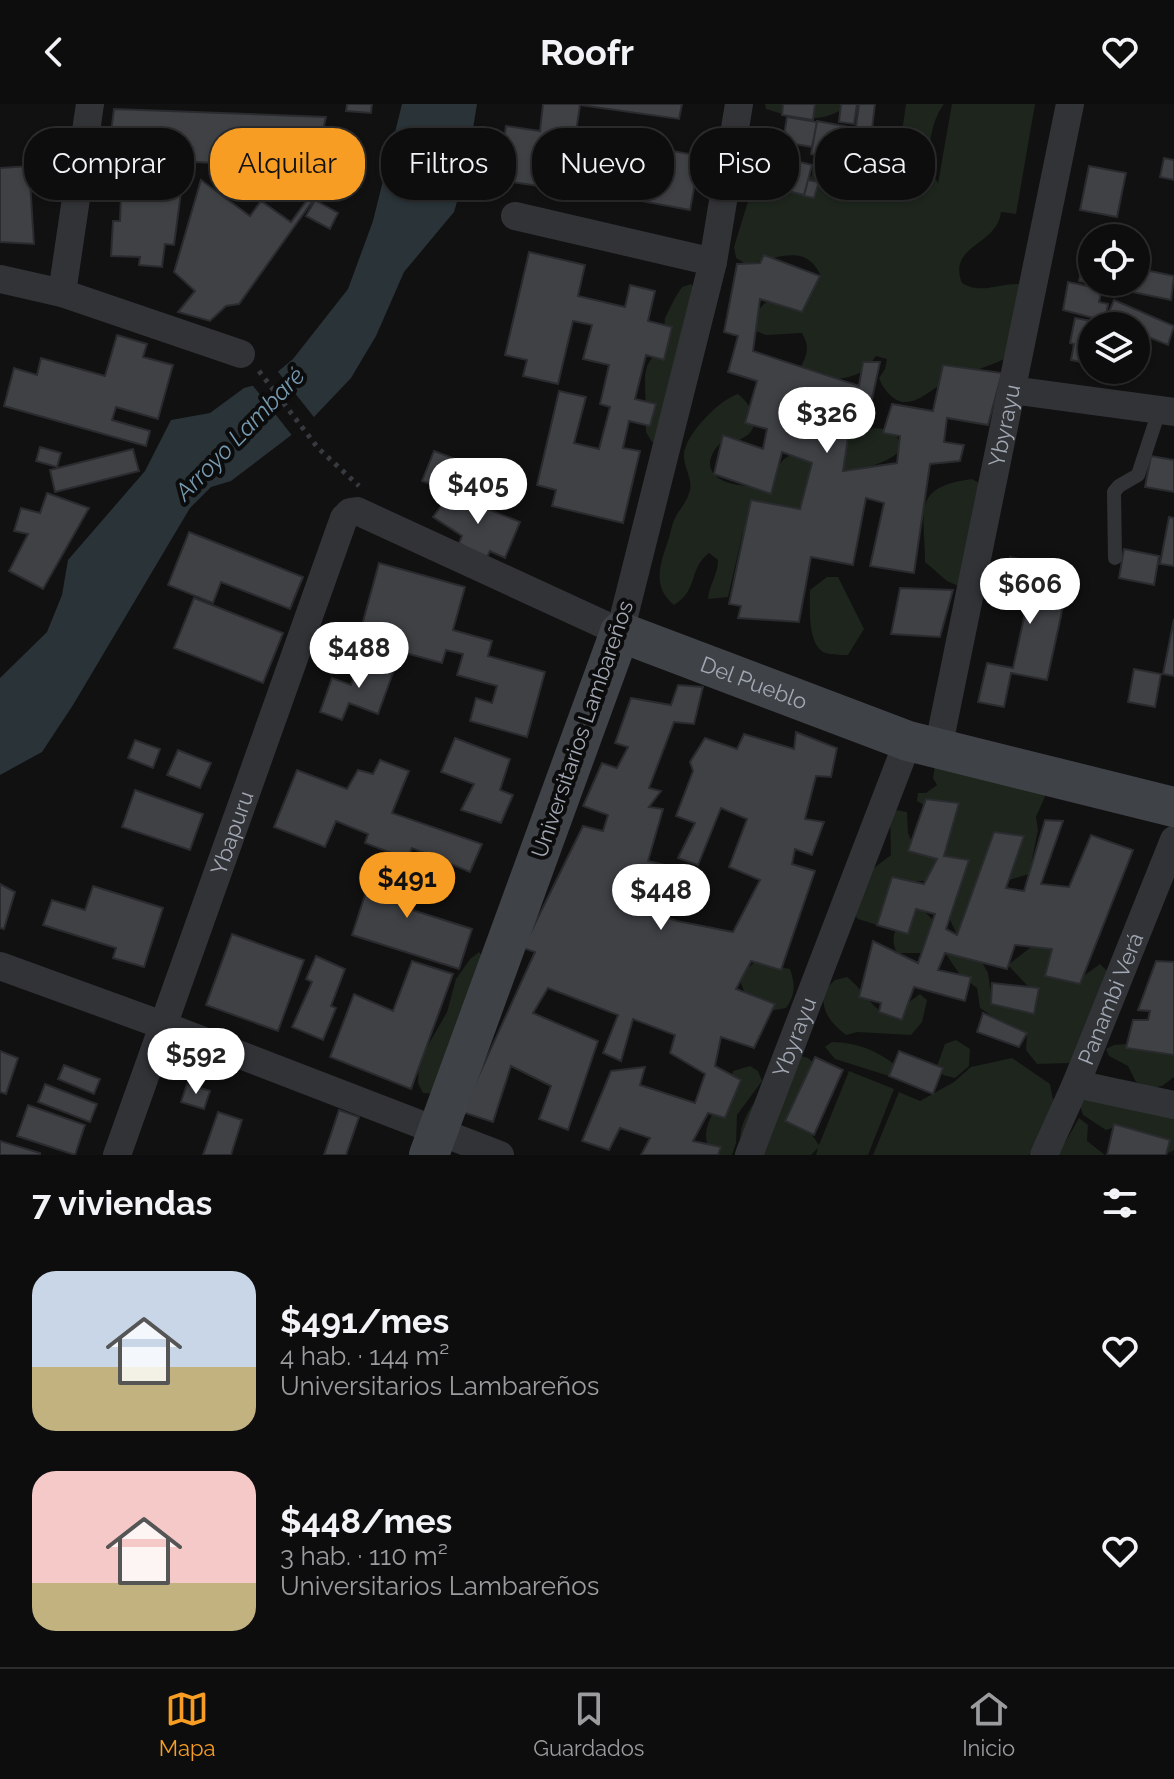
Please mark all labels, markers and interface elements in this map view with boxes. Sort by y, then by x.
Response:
icon: back [32,30,76,74]
icon: heart [1098,30,1142,74]
text: Roofr [540,31,634,73]
chip: Comprar [24,128,194,200]
chip: Alquilar [210,128,365,200]
chip: Filtros [381,128,516,200]
chip: Nuevo [532,128,674,200]
chip: Piso [690,128,799,200]
chip: Casa [815,128,935,200]
map controls [1078,224,1150,384]
button: locate [1078,224,1150,296]
button: layers [1078,312,1150,384]
water label: Arroyo Lambaré [167,361,311,508]
street label: Ybyrayu [983,382,1025,469]
pin: $326 [780,387,874,455]
text: $326 [796,398,858,428]
pin: $405 [431,458,525,526]
text: $405 [447,469,509,499]
pin: $606 [983,558,1077,626]
text: $606 [998,569,1062,599]
street label: Universitarios Lambareños [526,597,638,861]
pin: $488 [312,622,406,690]
text: $488 [328,633,390,663]
street label: Del Pueblo [697,651,811,715]
street label: Ybapuru [205,787,259,878]
pin: $491 [360,852,454,920]
text: $491 [377,863,437,893]
pin: $448 [614,864,708,932]
text: $448 [630,875,692,905]
street label: Panambi Verá [1072,929,1148,1068]
street label: Ybyrayu [767,994,821,1081]
pin: $592 [149,1028,243,1096]
text: $592 [166,1039,226,1069]
icon: filters [1098,1181,1142,1225]
text: 7 viviendas [32,1183,212,1223]
text: $491/mes [280,1301,449,1341]
icon: home [96,1303,192,1399]
icon: heart [1098,1329,1142,1373]
text: 4 hab. · 144 m² [280,1341,449,1371]
text: Universitarios Lambareños [280,1371,599,1401]
text: $448/mes [280,1501,452,1541]
icon: home [96,1503,192,1599]
icon: heart [1098,1529,1142,1573]
text: 3 hab. · 110 m² [280,1541,448,1571]
text: Universitarios Lambareños [280,1571,599,1601]
tab: Mapa [159,1687,216,1761]
tab: Guardados [533,1687,645,1761]
tab: Inicio [962,1687,1015,1761]

